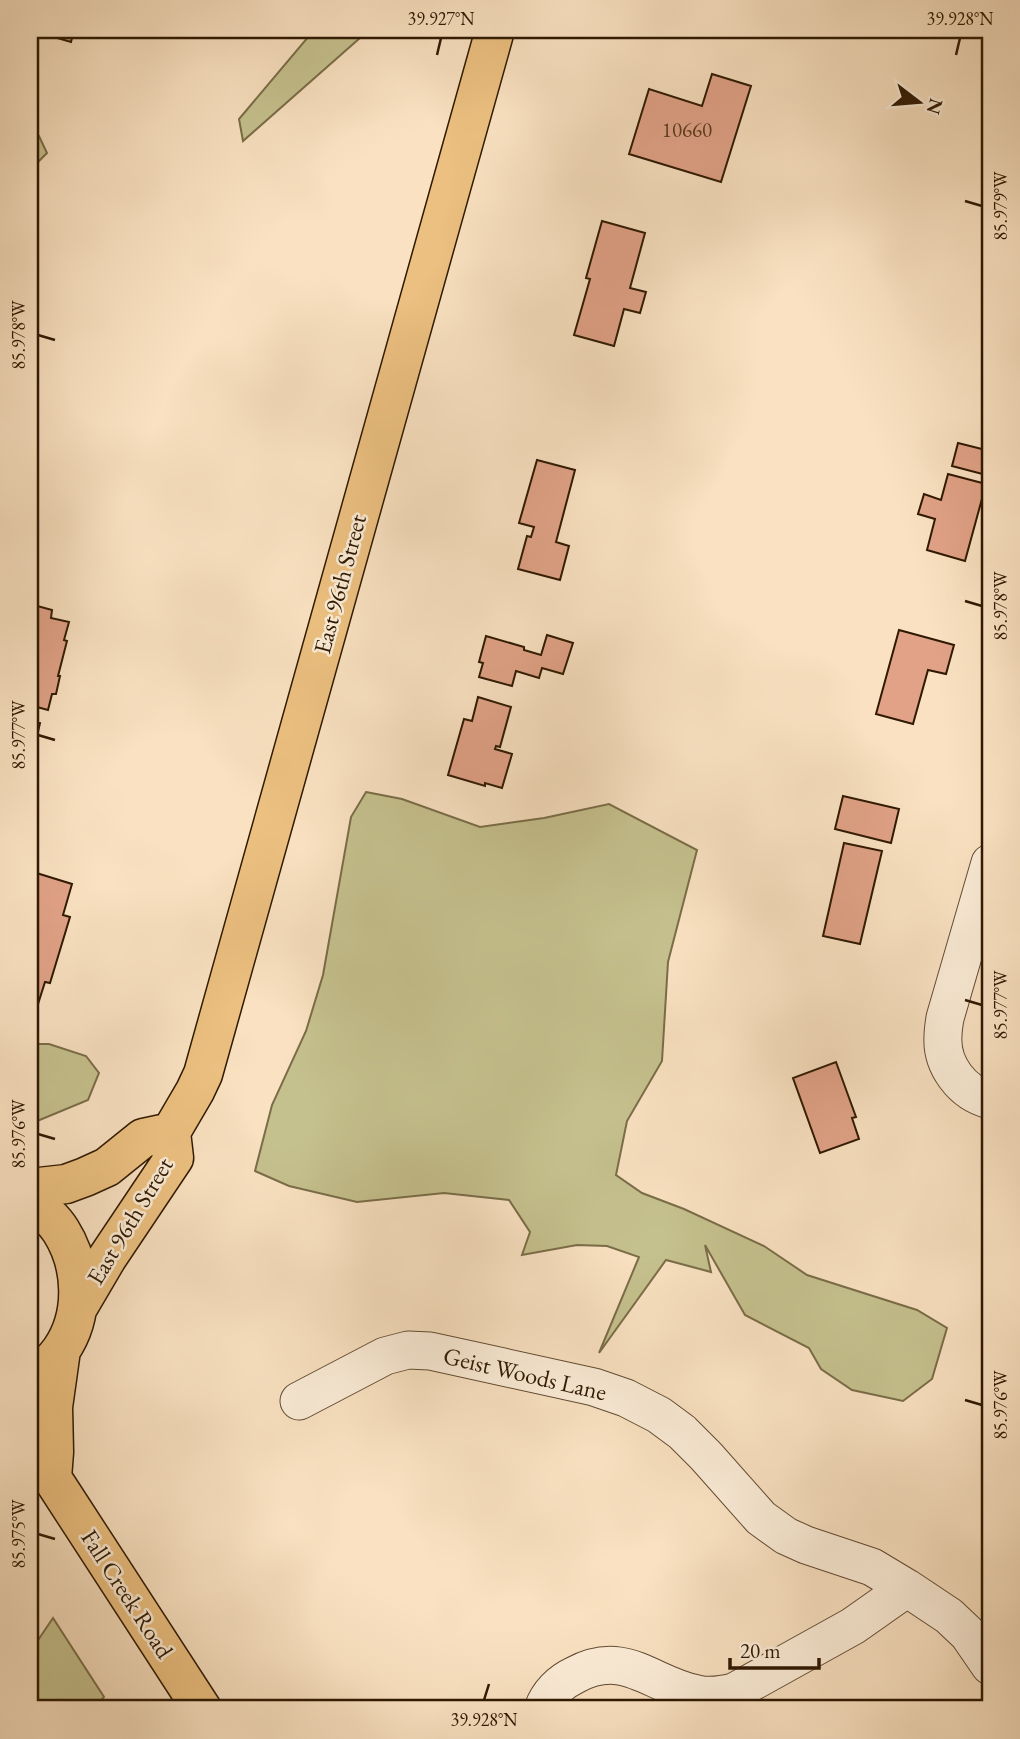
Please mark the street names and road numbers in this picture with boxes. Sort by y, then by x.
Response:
street label: East 96th Street [306,510,373,657]
street label: East 96th Street [79,1151,180,1290]
street label: Geist Woods Lane [441,1340,610,1407]
street label: Fall Creek Road [74,1524,181,1665]

